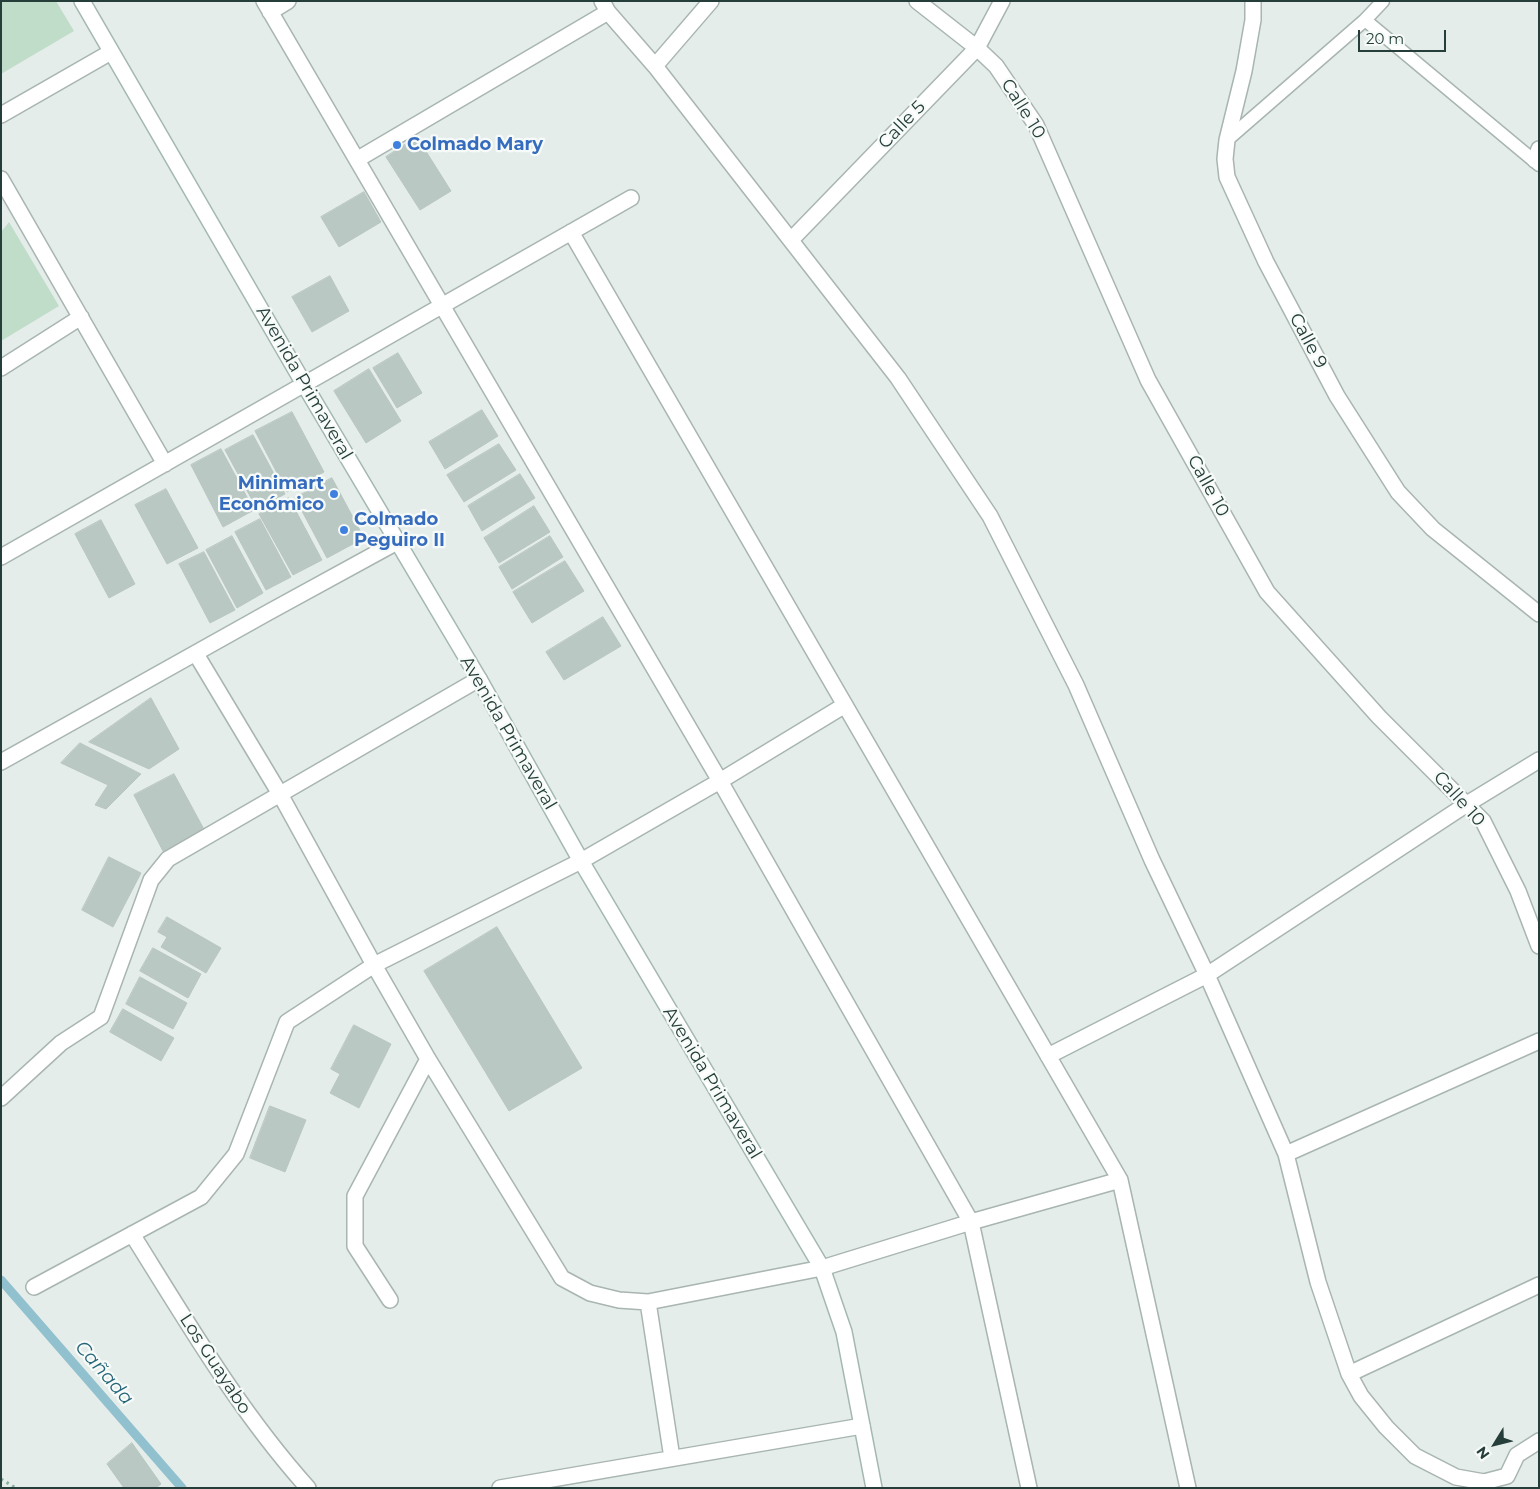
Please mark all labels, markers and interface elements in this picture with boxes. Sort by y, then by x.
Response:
scale bar [1360,20,1448,52]
text: 20 m [1366,29,1404,48]
street label: Calle 10 [996,75,1050,143]
street label: Calle 5 [874,96,930,154]
place label: Colmado Mary [407,134,543,156]
marker: Colmado Mary [391,139,403,151]
street label: Avenida Primaveral [251,302,357,464]
street label: Calle 9 [1285,310,1331,372]
street label: Calle 10 [1182,451,1234,521]
place label: Minimart Económico [219,473,324,516]
marker: Minimart Económico [328,488,340,500]
place label: Colmado Peguiro II [354,509,445,552]
marker: Colmado Peguiro II [338,524,350,536]
street label: Avenida Primaveral [455,652,561,814]
street label: Calle 10 [1429,767,1489,831]
street label: Avenida Primaveral [658,1003,766,1163]
street label: Los Guayabo [175,1310,255,1418]
water label: Cañada [70,1336,138,1410]
north arrow [1470,1419,1520,1469]
text: N [1472,1443,1493,1463]

